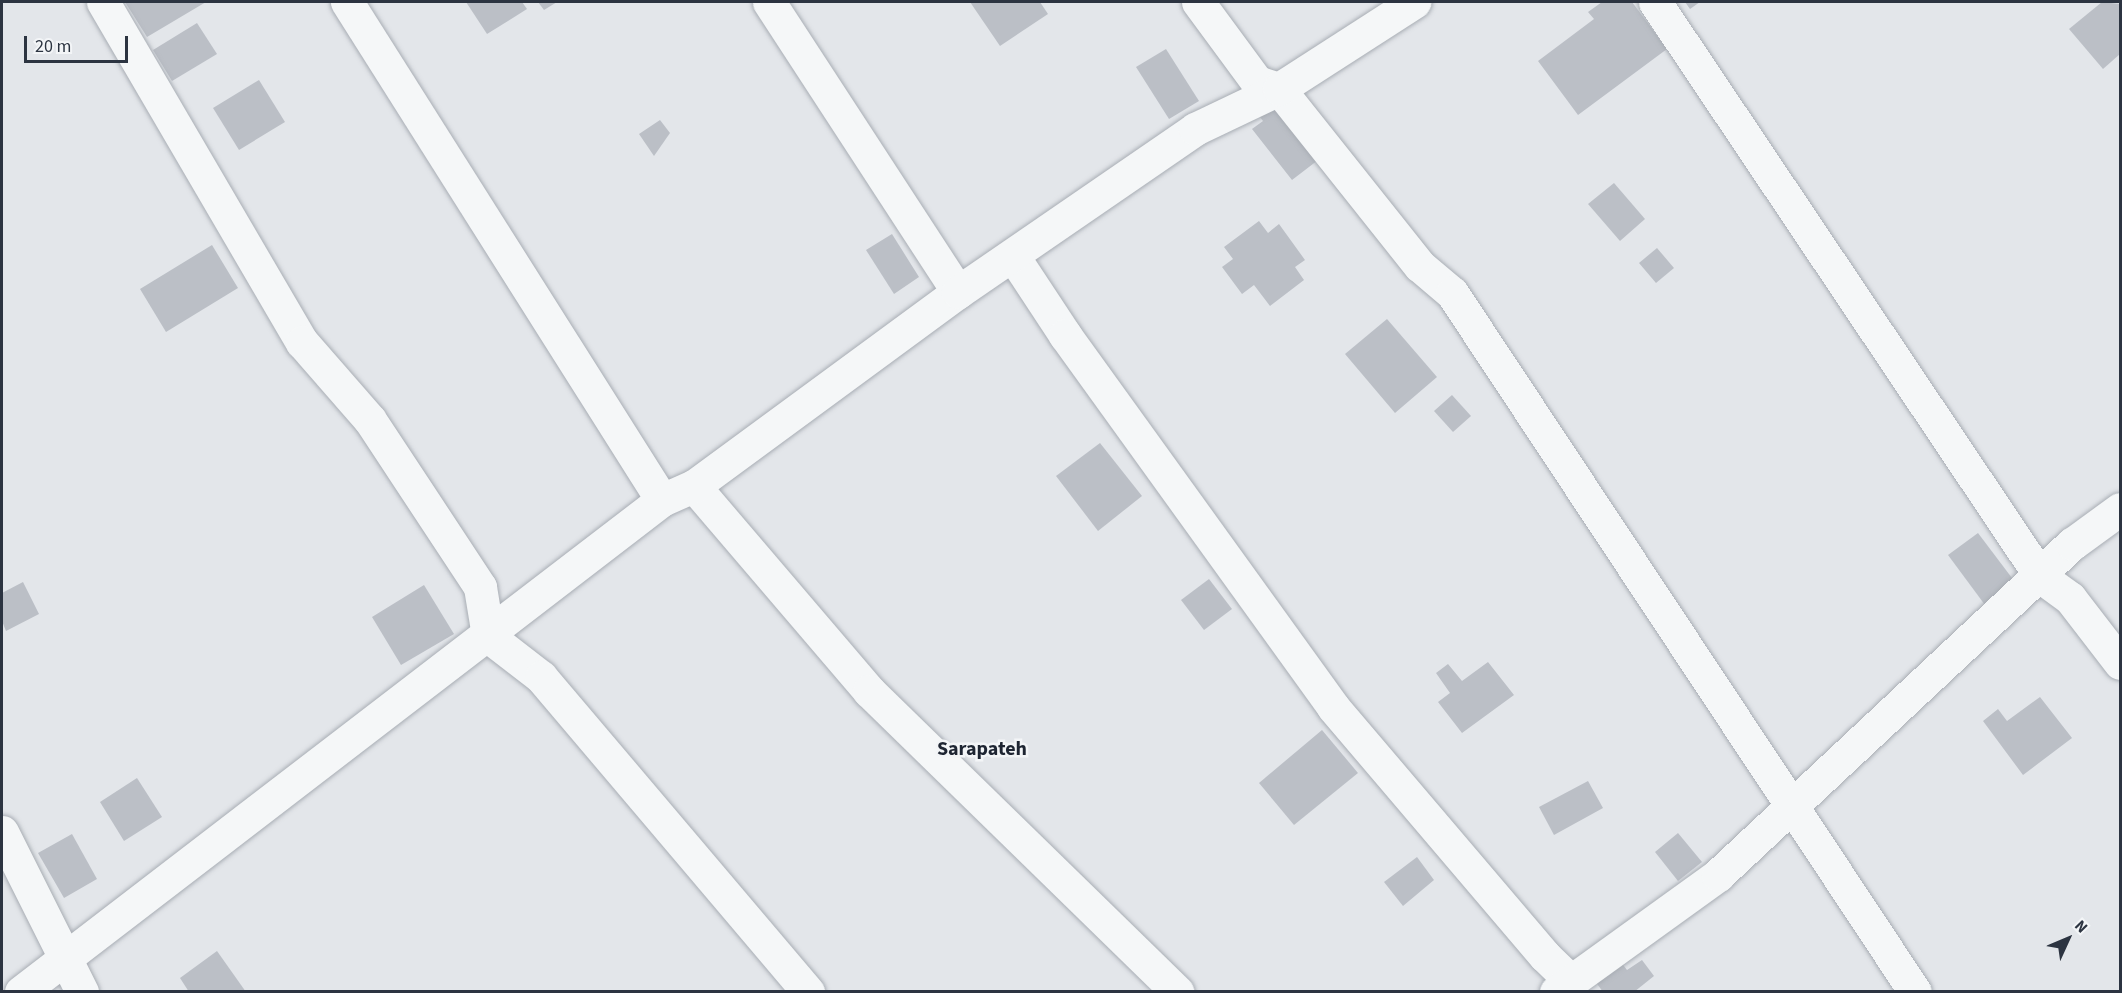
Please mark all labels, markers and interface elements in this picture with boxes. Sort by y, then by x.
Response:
scale bar [27,24,130,62]
text: 20 m [35,34,71,59]
district label: Sarapateh [937,737,1027,761]
north arrow [2038,909,2098,969]
text: N [2069,915,2093,938]

